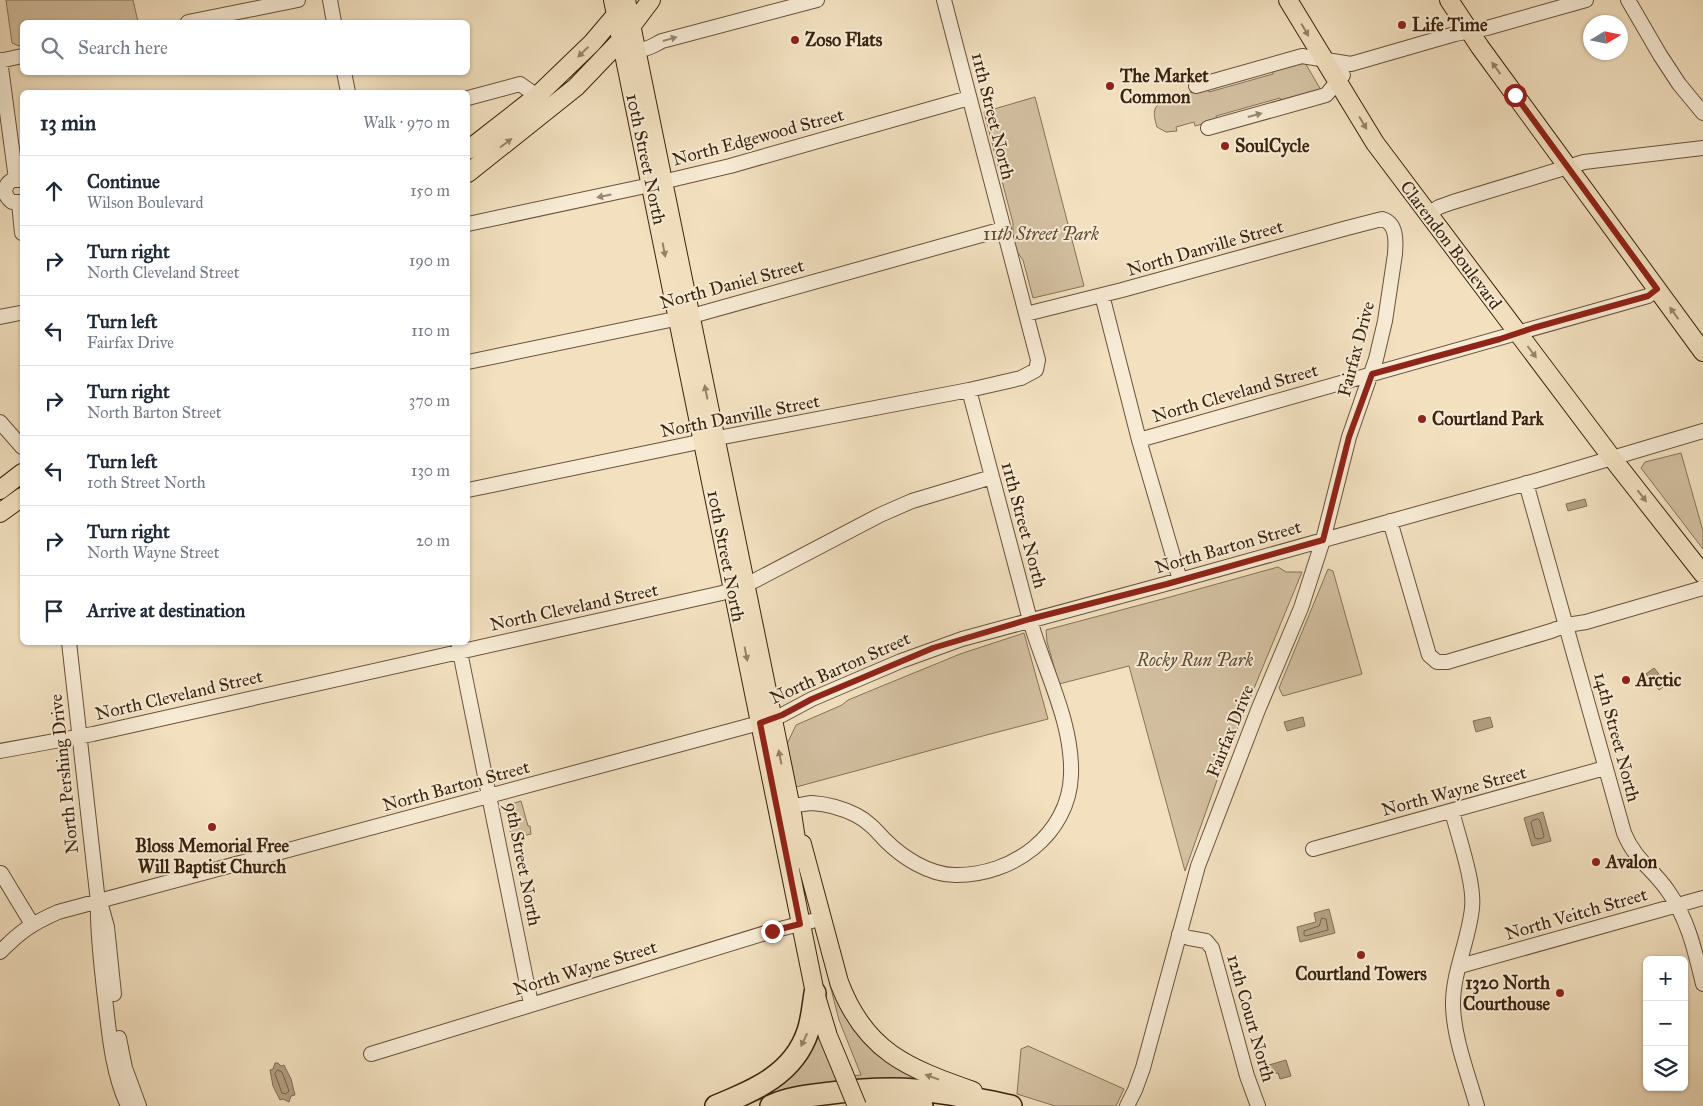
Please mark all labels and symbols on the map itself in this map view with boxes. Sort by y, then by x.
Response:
place label: Life Time [1412,14,1488,36]
north arrow [1583,15,1628,60]
marker: Life Time [1396,19,1408,31]
one-way arrow [1301,23,1310,36]
place label: Zoso Flats [805,29,883,51]
marker: Zoso Flats [789,34,801,46]
one-way arrow [662,35,677,43]
one-way arrow [577,46,589,58]
street label: 11th Street North [967,50,1019,182]
one-way arrow [1491,62,1501,75]
place label: The Market Common [1119,65,1209,108]
marker: The Market Common [1104,80,1116,92]
route start [1504,84,1527,107]
street label: 10th Street North [621,91,671,227]
street label: North Edgewood Street [670,103,847,171]
one-way arrow [1247,111,1262,119]
one-way arrow [1358,117,1367,130]
place label: SoulCycle [1235,135,1310,158]
one-way arrow [499,138,513,148]
marker: SoulCycle [1219,140,1231,152]
street label: Clarendon Boulevard [1395,176,1507,314]
one-way arrow [596,192,611,200]
street label: North Danville Street [1124,215,1286,281]
park label: 11th Street Park [983,223,1099,245]
one-way arrow [661,242,669,258]
street label: North Daniel Street [657,254,807,314]
street label: Fairfax Drive [1333,299,1379,399]
one-way arrow [1669,306,1679,319]
one-way arrow [1527,345,1538,358]
street label: North Cleveland Street [1150,359,1321,427]
one-way arrow [702,384,710,399]
street label: North Danville Street [658,390,822,442]
place label: Courtland Park [1432,408,1545,430]
marker: Courtland Park [1416,413,1428,425]
street label: 11th Street North [997,459,1051,591]
street label: 10th Street North [702,488,750,624]
one-way arrow [1637,489,1648,502]
street label: North Barton Street [1152,515,1304,578]
street label: North Cleveland Street [488,578,661,636]
street label: North Barton Street [766,627,914,709]
one-way arrow [742,647,750,662]
park label: Rocky Run Park [1136,649,1253,671]
street label: North Cleveland Street [93,665,266,725]
place label: Arctic [1635,669,1682,691]
street label: 14th Street North [1589,670,1645,804]
marker: Arctic [1620,674,1632,686]
street label: Fairfax Drive [1201,682,1259,780]
street label: North Pershing Drive [45,693,84,855]
one-way arrow [776,749,784,764]
street label: North Barton Street [380,756,533,816]
street label: North Wayne Street [1379,761,1529,821]
street label: 9th Street North [500,800,546,928]
marker: Bloss Memorial Free Will Baptist Church [206,821,218,833]
place label: Bloss Memorial Free Will Baptist Church [135,835,289,879]
place label: Avalon [1605,851,1658,873]
marker: Avalon [1590,856,1602,868]
street label: North Veitch Street [1502,883,1650,945]
route end [761,920,784,943]
street label: North Wayne Street [511,936,660,1000]
marker: Courtland Towers [1355,949,1367,961]
street label: 12th Court North [1222,952,1280,1084]
place label: Courtland Towers [1295,963,1427,985]
place label: 1320 North Courthouse [1463,972,1551,1015]
marker: 1320 North Courthouse [1554,987,1566,999]
one-way arrow [800,1033,808,1047]
one-way arrow [925,1073,940,1080]

